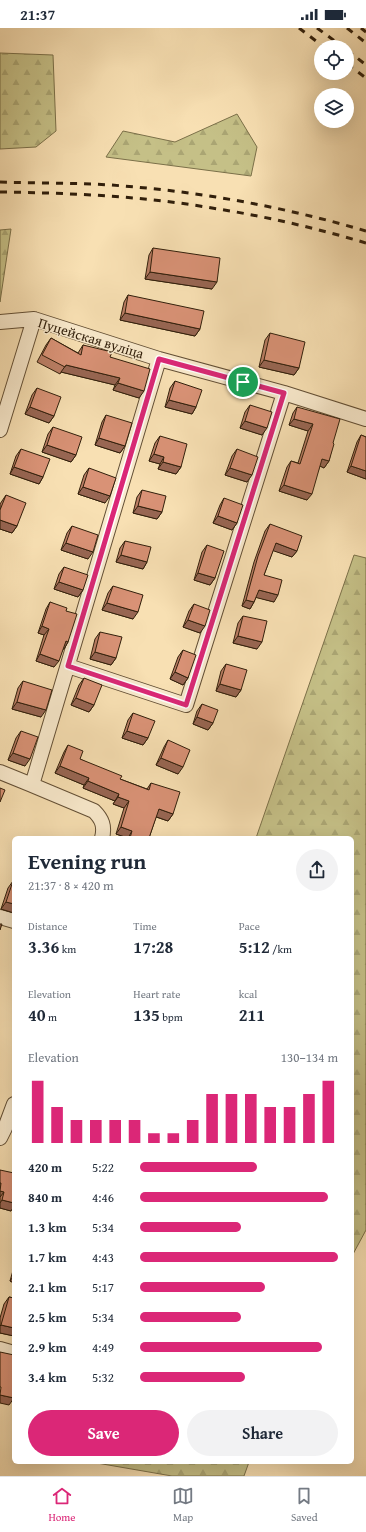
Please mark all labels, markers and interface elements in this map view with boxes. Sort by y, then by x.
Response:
text: 21:37 [20,4,55,25]
map controls [314,40,354,128]
button: locate [314,40,354,80]
button: layers [314,88,354,128]
street label: Пуцейская вуліца [36,312,147,364]
pin [226,365,260,399]
icon: arrive [232,371,254,393]
text: Evening run [28,845,146,877]
button: share [296,849,338,891]
text: 21:37 · 8 × 420 m [28,876,114,895]
text: Distance [28,918,67,934]
text: Time [133,918,157,934]
text: Pace [239,918,260,934]
text: 3.36 [28,934,59,959]
text: 17:28 [133,934,173,959]
text: 5:12 [239,934,270,959]
text: km [59,941,76,957]
text: /km [270,941,292,957]
text: Elevation [28,986,71,1002]
text: Heart rate [133,986,181,1002]
text: kcal [239,986,257,1002]
text: 40 [28,1002,46,1027]
text: 135 [133,1002,160,1027]
text: 211 [239,1002,265,1027]
text: m [46,1009,57,1025]
text: bpm [160,1009,183,1025]
text: Elevation [28,1048,79,1067]
text: 130–134 m [281,1048,338,1067]
text: 420 m [28,1158,62,1177]
text: 5:22 [92,1158,114,1177]
text: 840 m [28,1188,62,1207]
text: 4:46 [92,1188,114,1207]
text: 1.3 km [28,1218,67,1237]
text: 5:34 [92,1218,114,1237]
text: 1.7 km [28,1248,67,1267]
text: 4:43 [92,1248,114,1267]
text: 2.1 km [28,1278,67,1297]
text: 5:17 [92,1278,114,1297]
text: 2.5 km [28,1308,67,1327]
text: 5:34 [92,1308,114,1327]
text: 2.9 km [28,1338,67,1357]
text: 4:49 [92,1338,114,1357]
text: 3.4 km [28,1368,67,1387]
text: 5:32 [92,1368,114,1387]
button: Save [28,1410,179,1456]
button: Share [187,1410,338,1456]
tab: Home [48,1485,75,1525]
tab: Map [172,1485,194,1525]
tab: Saved [291,1485,318,1525]

